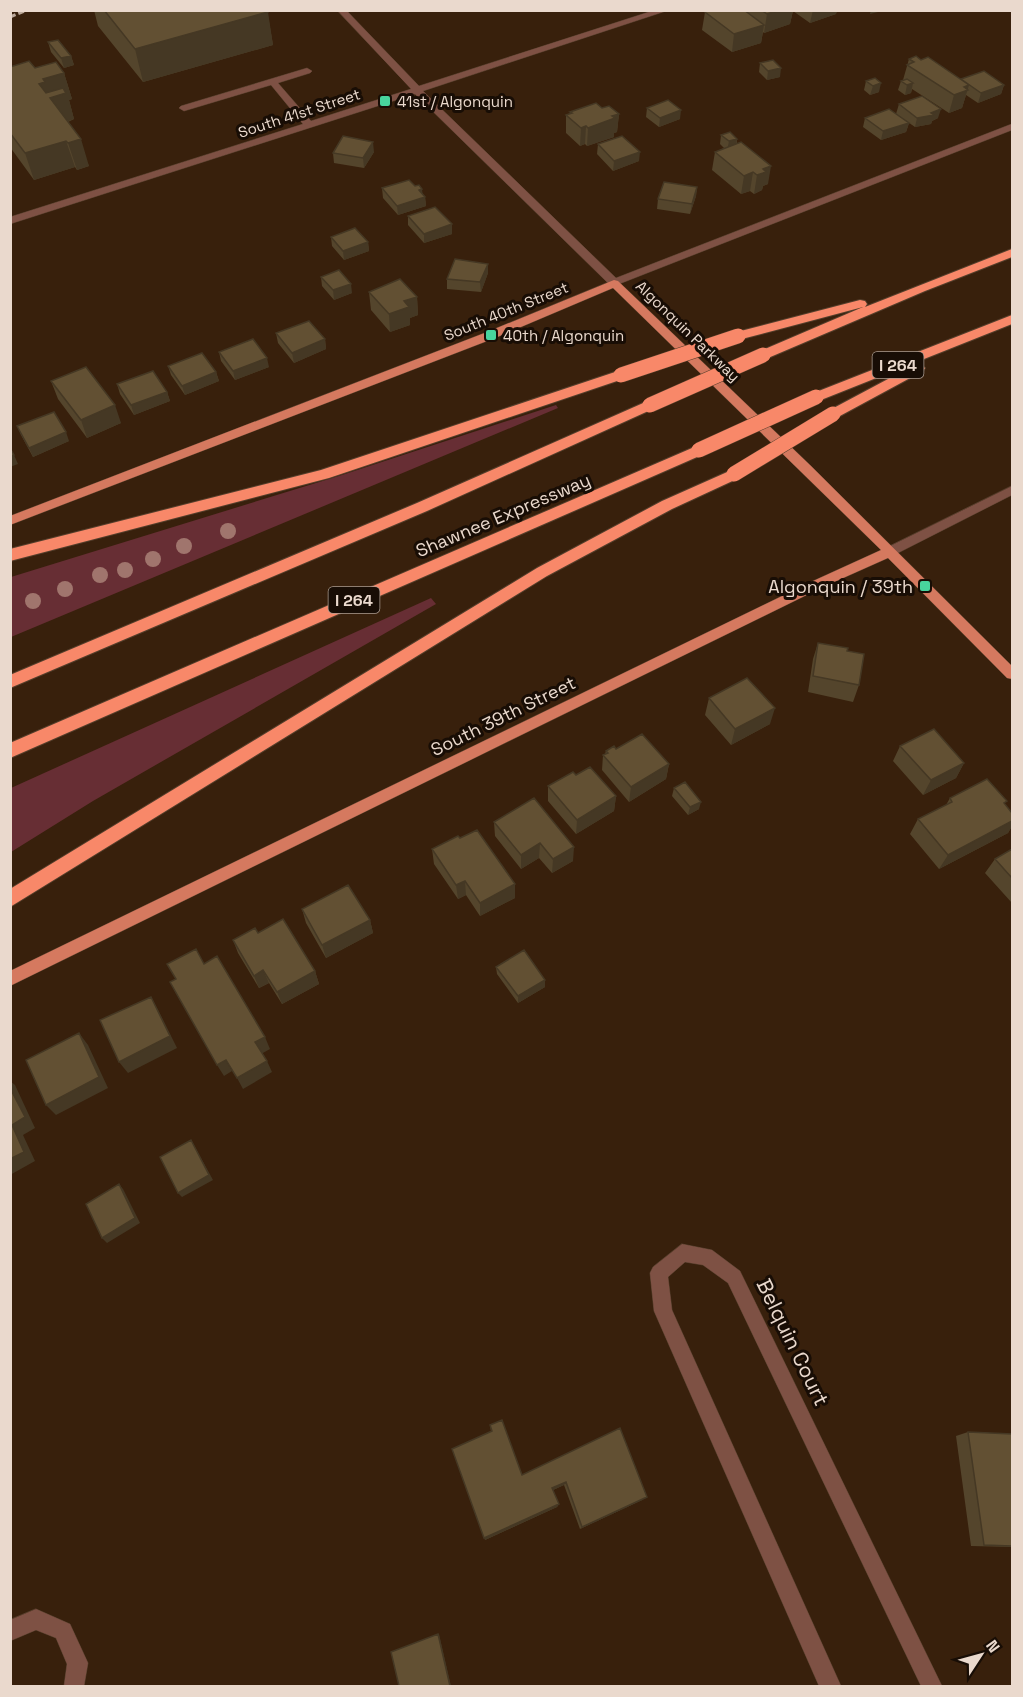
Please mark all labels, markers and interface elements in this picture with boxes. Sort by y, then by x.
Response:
street label: South 41st Street [236,84,363,142]
place label: 41st / Algonquin [397,92,513,111]
marker: 41st / Algonquin [378,94,392,108]
street label: Algonquin Parkway [632,276,744,386]
street label: South 40th Street [441,277,571,345]
place label: 40th / Algonquin [503,326,624,345]
marker: 40th / Algonquin [484,328,498,342]
road number: I 264 [872,352,924,378]
street label: Shawnee Expressway [412,468,594,562]
place label: Algonquin / 39th [768,575,913,598]
marker: Algonquin / 39th [918,579,932,593]
road number: I 264 [328,587,380,613]
street label: South 39th Street [427,671,579,761]
street label: Belquin Court [751,1274,835,1410]
north arrow [951,1625,1011,1685]
text: N [981,1636,1004,1657]

